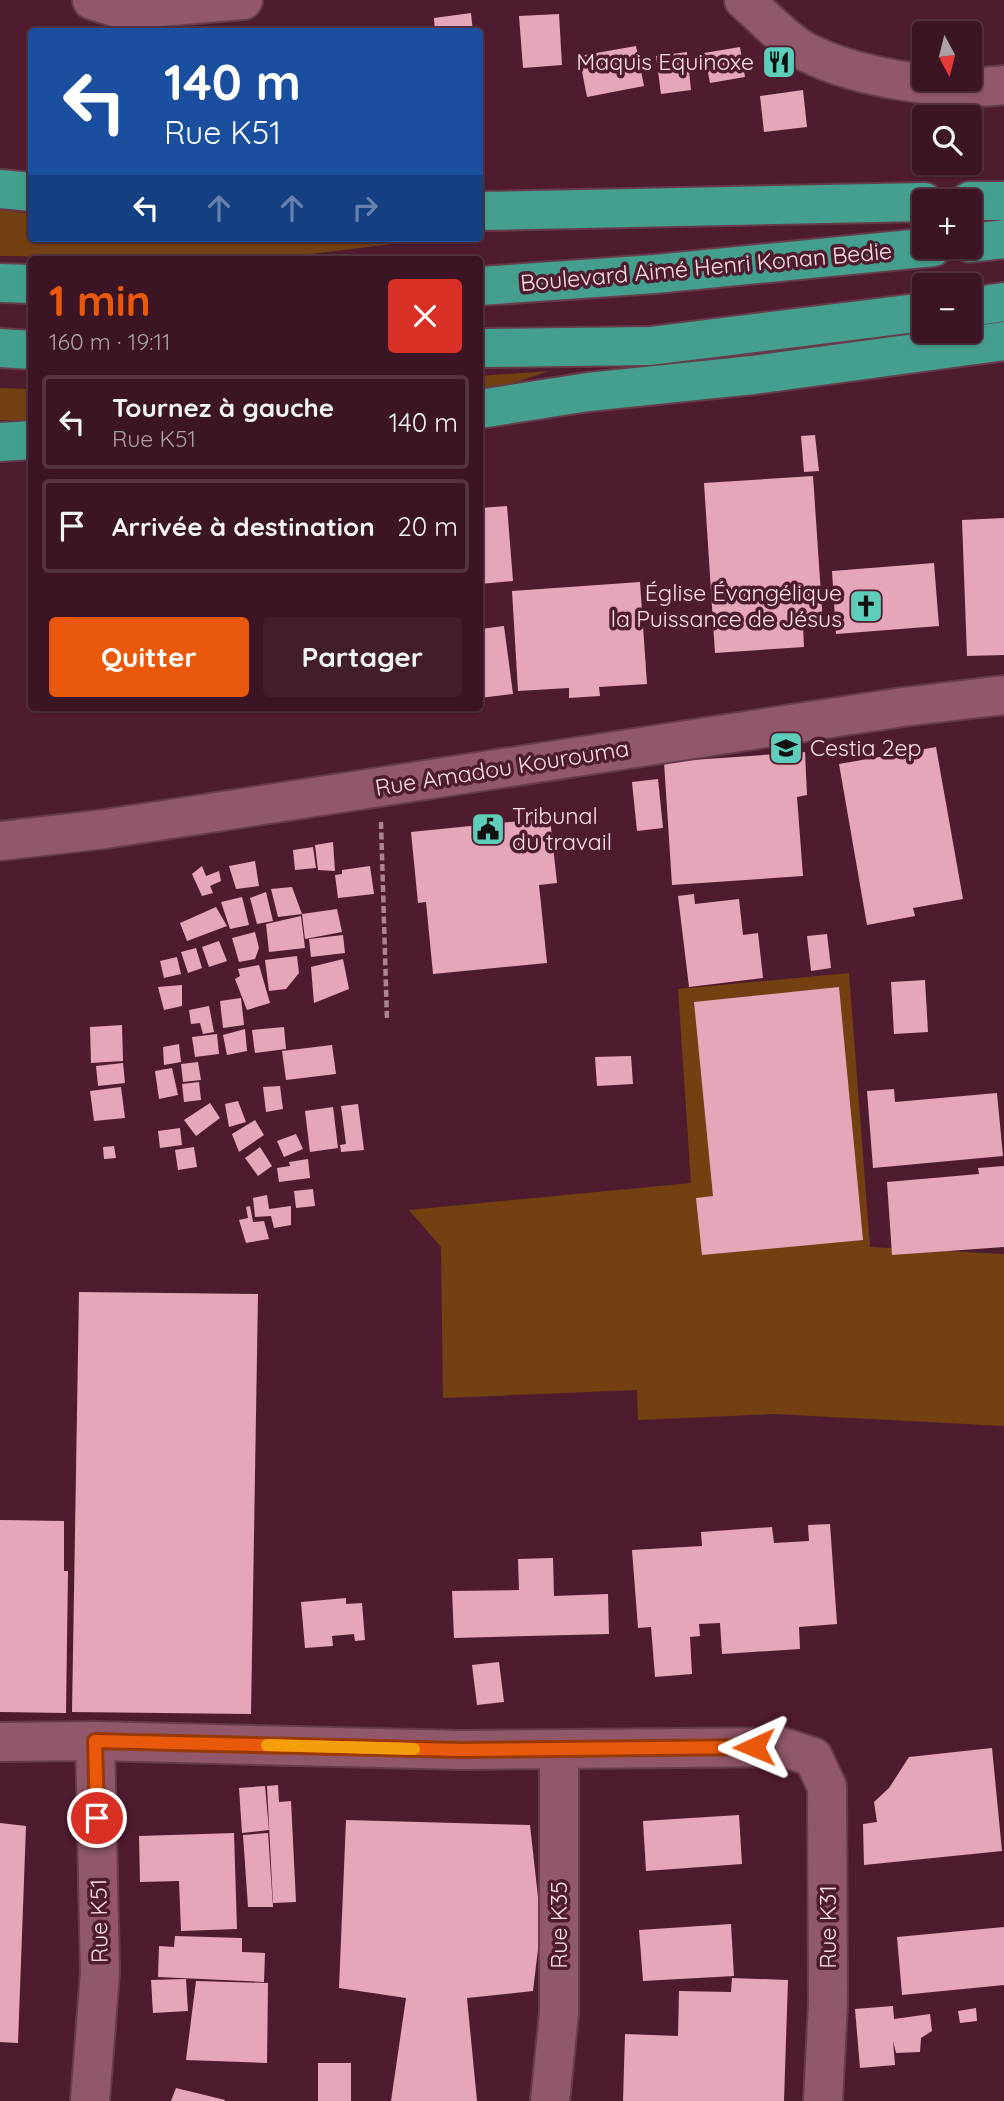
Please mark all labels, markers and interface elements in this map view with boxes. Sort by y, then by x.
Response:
north arrow [912,21,982,91]
map controls [912,21,982,343]
restaurant icon: Maquis Equinoxe [760,43,798,81]
place label: Maquis Equinoxe [576,47,754,76]
text: 140 m [164,51,301,112]
icon: left [49,56,140,147]
button: search [912,105,982,175]
text: Rue K51 [164,112,281,152]
icon: left [127,189,165,227]
icon: ahead [200,189,238,227]
icon: ahead [273,189,311,227]
icon: right [346,189,384,227]
button: + [912,189,982,259]
street label: Boulevard Aimé Henri Konan Bedie [519,236,893,297]
button: − [912,273,982,343]
text: 1 min [49,274,151,327]
button: close [388,279,462,353]
text: 160 m · 19:11 [49,327,171,356]
text: Tournez à gauche [112,391,334,424]
icon: left [53,403,91,441]
text: 140 m [389,406,458,439]
text: Rue K51 [112,424,196,453]
icon: arrive [53,507,91,545]
text: Arrivée à destination [112,510,375,543]
text: 20 m [397,510,458,543]
place label: Église Évangélique la Puissance de Jésus [611,578,842,633]
church icon: Église Évangélique la Puissance de Jésus [847,587,885,625]
button: Quitter [49,617,249,697]
button: Partager [263,617,462,697]
school or university icon: Cestia 2ep [767,729,805,767]
street label: Rue Amadou Kourouma [373,733,631,802]
place label: Cestia 2ep [810,733,921,762]
place label: Tribunal du travail [512,801,612,856]
public building icon: Tribunal du travail [469,810,507,848]
position arrow [717,1710,791,1784]
pin [67,1788,127,1848]
icon: arrive [78,1799,116,1837]
street label: Rue K51 [83,1879,114,1963]
street label: Rue K35 [544,1881,573,1969]
street label: Rue K31 [813,1885,842,1969]

